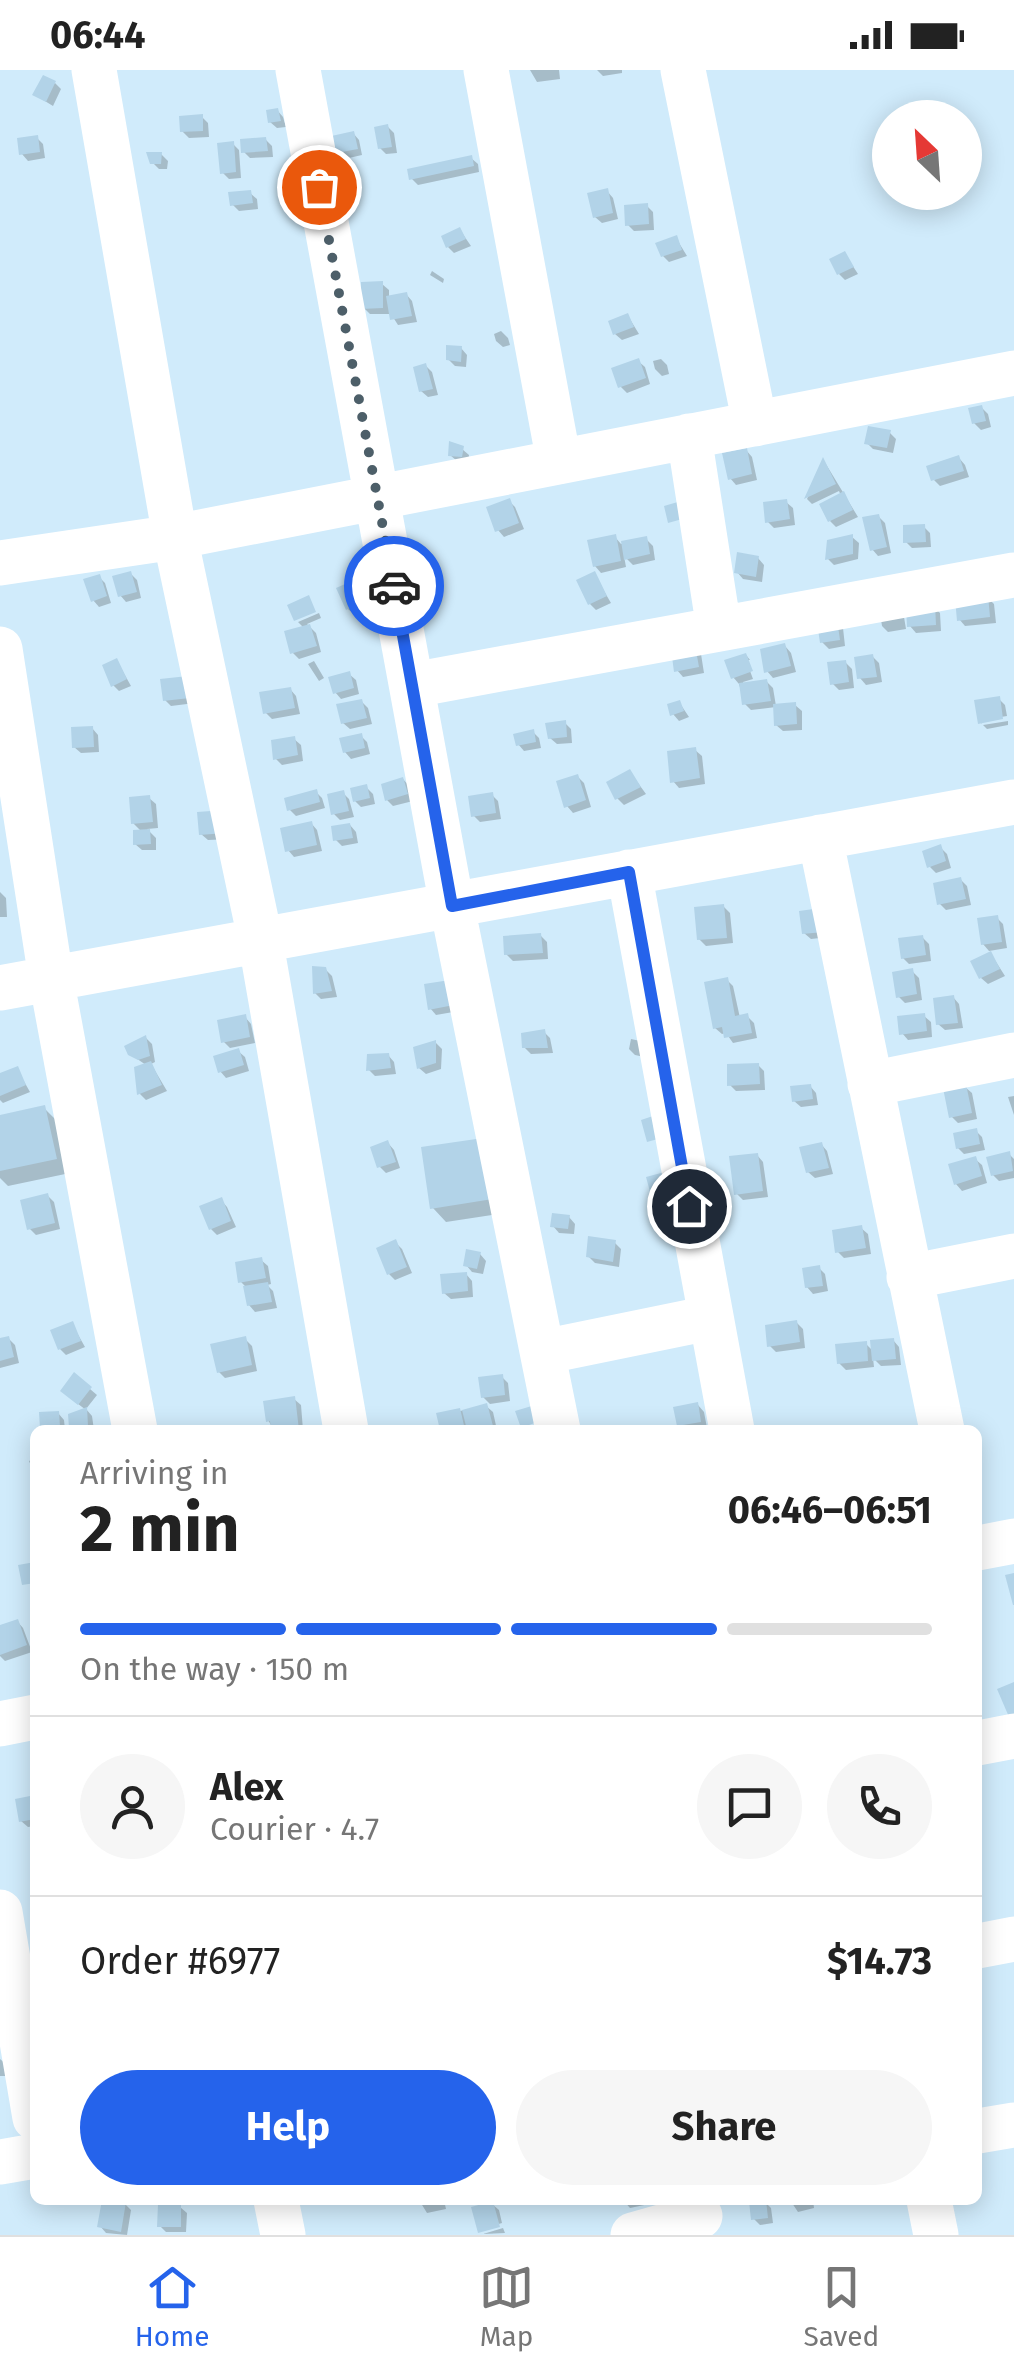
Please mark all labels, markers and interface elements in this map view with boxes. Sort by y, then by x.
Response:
text: 06:44 [50,12,146,58]
north arrow [872,100,982,210]
map controls [872,100,982,210]
pin [277,145,362,230]
icon: bag [292,160,347,215]
courier [344,536,444,636]
icon: car [367,559,422,614]
pin [647,1164,732,1249]
icon: home [662,1179,717,1234]
text: Arriving in [80,1454,228,1492]
text: 06:46–06:51 [728,1487,932,1533]
text: 2 min [80,1490,240,1568]
text: On the way · 150 m [80,1650,349,1688]
button: person [80,1754,185,1859]
button: chat [697,1754,802,1859]
button: phone [827,1754,932,1859]
text: Alex [210,1764,283,1810]
text: Courier · 4.7 [210,1810,379,1848]
text: Order #6977 [80,1938,281,1984]
text: $14.73 [827,1938,932,1984]
button: Help [80,2070,496,2185]
button: Share [516,2070,932,2185]
tab: Home [135,2260,209,2353]
tab: Map [479,2260,534,2353]
tab: Saved [803,2260,879,2353]

